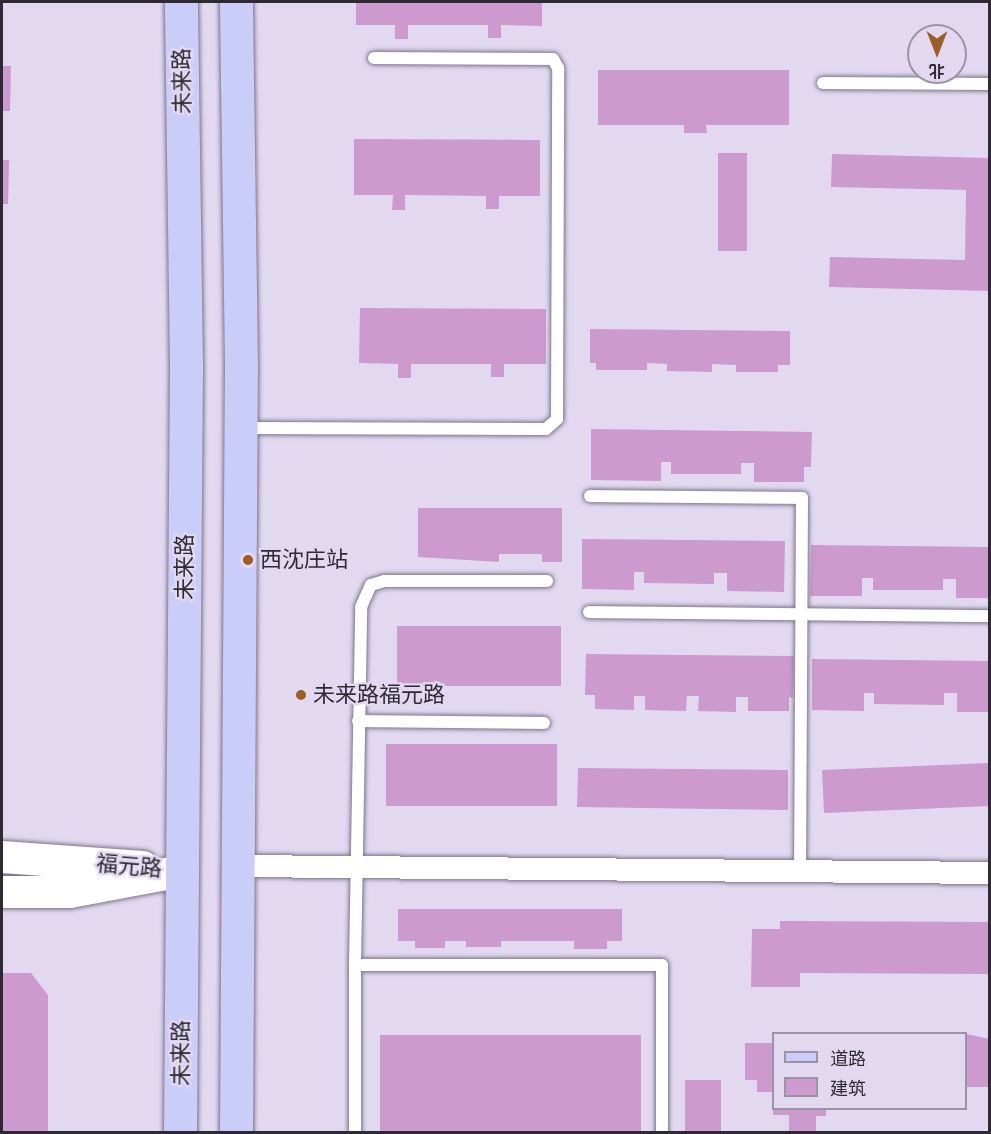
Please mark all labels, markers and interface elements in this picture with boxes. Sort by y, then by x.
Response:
north arrow [907,24,967,84]
street label: 未来路 [168,48,196,114]
text: 北 [929,60,945,81]
street label: 未来路 [172,534,198,600]
place label: 西沈庄站 [260,547,348,573]
marker: 西沈庄站 [241,553,255,567]
place label: 未来路福元路 [313,682,445,708]
marker: 未来路福元路 [294,688,308,702]
street label: 福元路 [95,850,163,882]
street label: 未来路 [168,1020,194,1086]
legend [772,1032,967,1110]
text: 道路 [830,1047,866,1070]
text: 建筑 [830,1077,866,1100]

